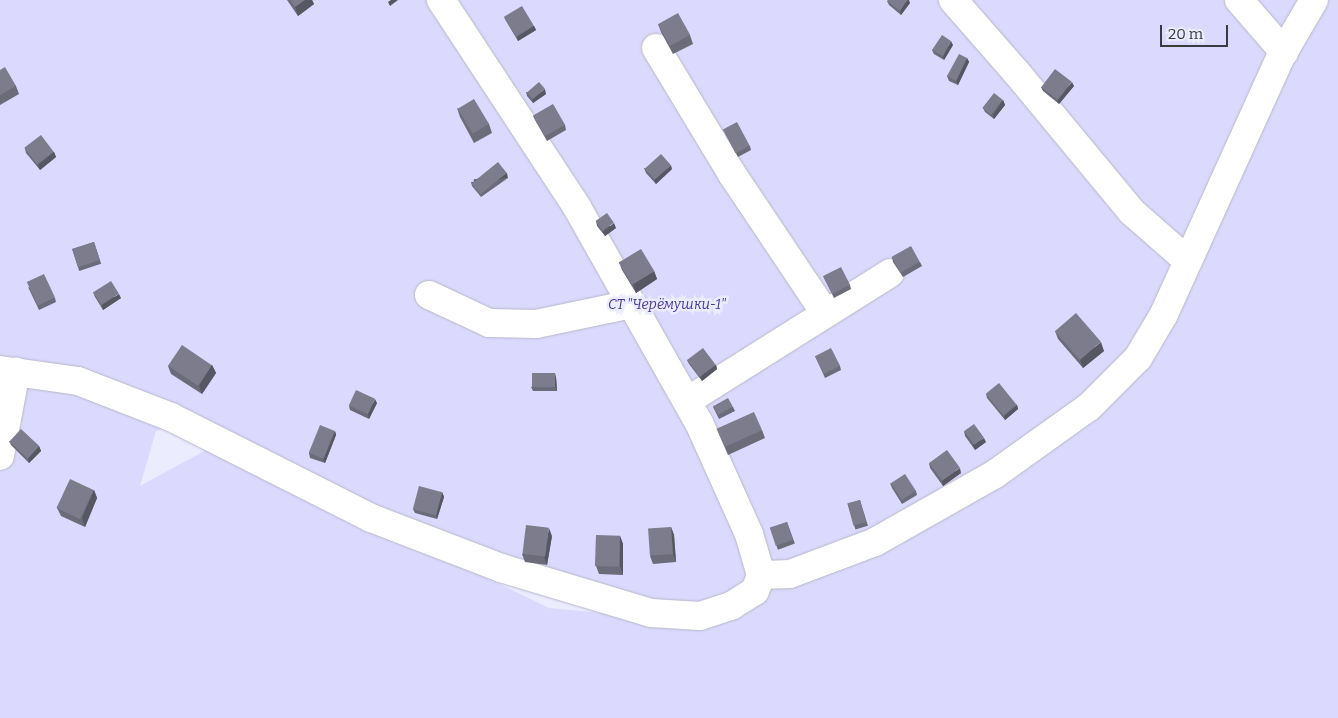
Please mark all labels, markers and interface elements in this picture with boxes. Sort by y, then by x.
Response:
scale bar [1163,15,1230,47]
text: 20 m [1168,25,1203,43]
park label: СТ "Черёмушки-1" [608,297,726,313]

